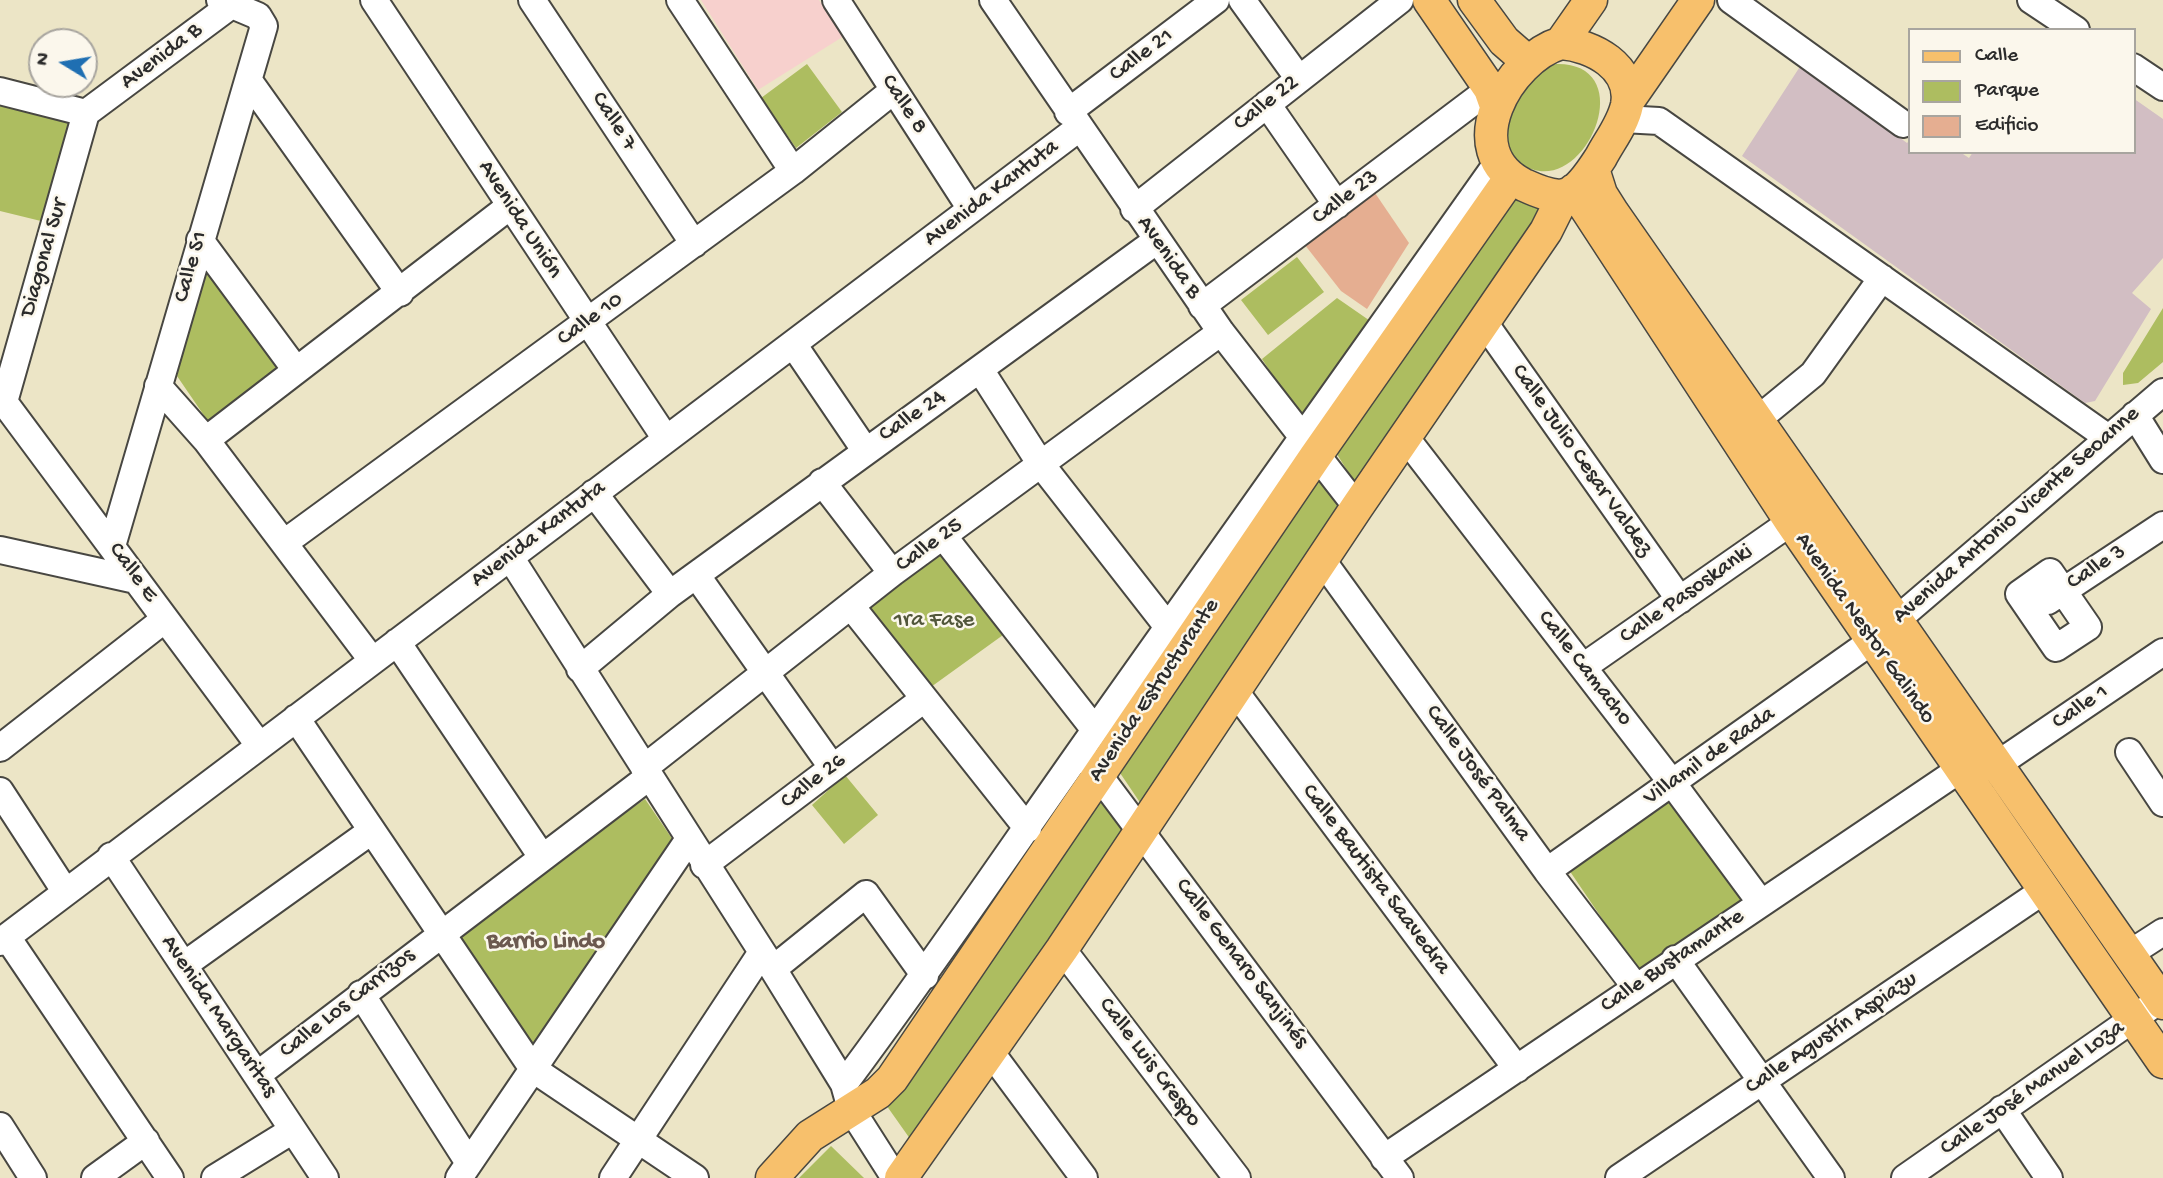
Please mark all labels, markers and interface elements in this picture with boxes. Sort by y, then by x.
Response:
street label: Avenida B [116,17,208,97]
street label: Calle 21 [1104,23,1180,89]
north arrow [28,28,98,98]
legend [1908,28,2135,154]
text: Calle [1975,44,2018,69]
text: N [31,51,56,68]
street label: Calle 8 [874,70,932,140]
street label: Calle 22 [1229,70,1305,138]
text: Parque [1975,79,2039,104]
street label: Calle 7 [584,87,642,157]
text: Edificio [1975,114,2039,139]
street label: Avenida Kantuta [919,134,1065,254]
street label: Avenida Unión [471,156,567,284]
street label: Calle 23 [1307,164,1385,232]
street label: Diagonal Sur [15,196,75,320]
street label: Avenida B [1129,211,1207,305]
street label: Calle S1 [169,228,215,306]
street label: Calle 10 [553,287,629,353]
street label: Calle Julio Cesar Valdez [1504,360,1658,562]
street label: Calle 24 [874,385,952,449]
street label: Avenida Antonio Vicente Seoanne [1888,401,2146,631]
street label: Avenida Kantuta [466,475,612,595]
street label: Calle 25 [891,512,969,580]
street label: Avenida Nestor Galindo [1788,528,1940,730]
street label: Calle E [101,538,163,608]
street label: Calle Pasoskanki [1615,539,1759,651]
street label: Calle 3 [2062,539,2132,597]
street label: Avenida Estructurante [1083,594,1227,788]
street label: Calle Camacho [1530,606,1638,732]
park label: 1ra Fase [894,607,974,635]
street label: Calle 1 [2048,679,2114,737]
street label: Calle José Palma [1418,700,1536,848]
street label: Villamil de Rada [1639,701,1781,813]
street label: Calle 26 [776,748,852,816]
street label: Calle Bautista Saavedra [1294,779,1456,981]
street label: Calle Genaro Sanjinés [1168,874,1314,1054]
street label: Calle Bustamante [1596,904,1750,1020]
district label: Barrio Lindo [487,929,605,957]
street label: Avenida Margaritas [154,931,282,1103]
street label: Calle Los Carrizos [275,943,421,1065]
street label: Calle Agustín Aspiazu [1741,966,1923,1102]
street label: Calle Luis Crespo [1091,993,1207,1133]
street label: Calle José Manuel Loza [1936,1015,2130,1163]

